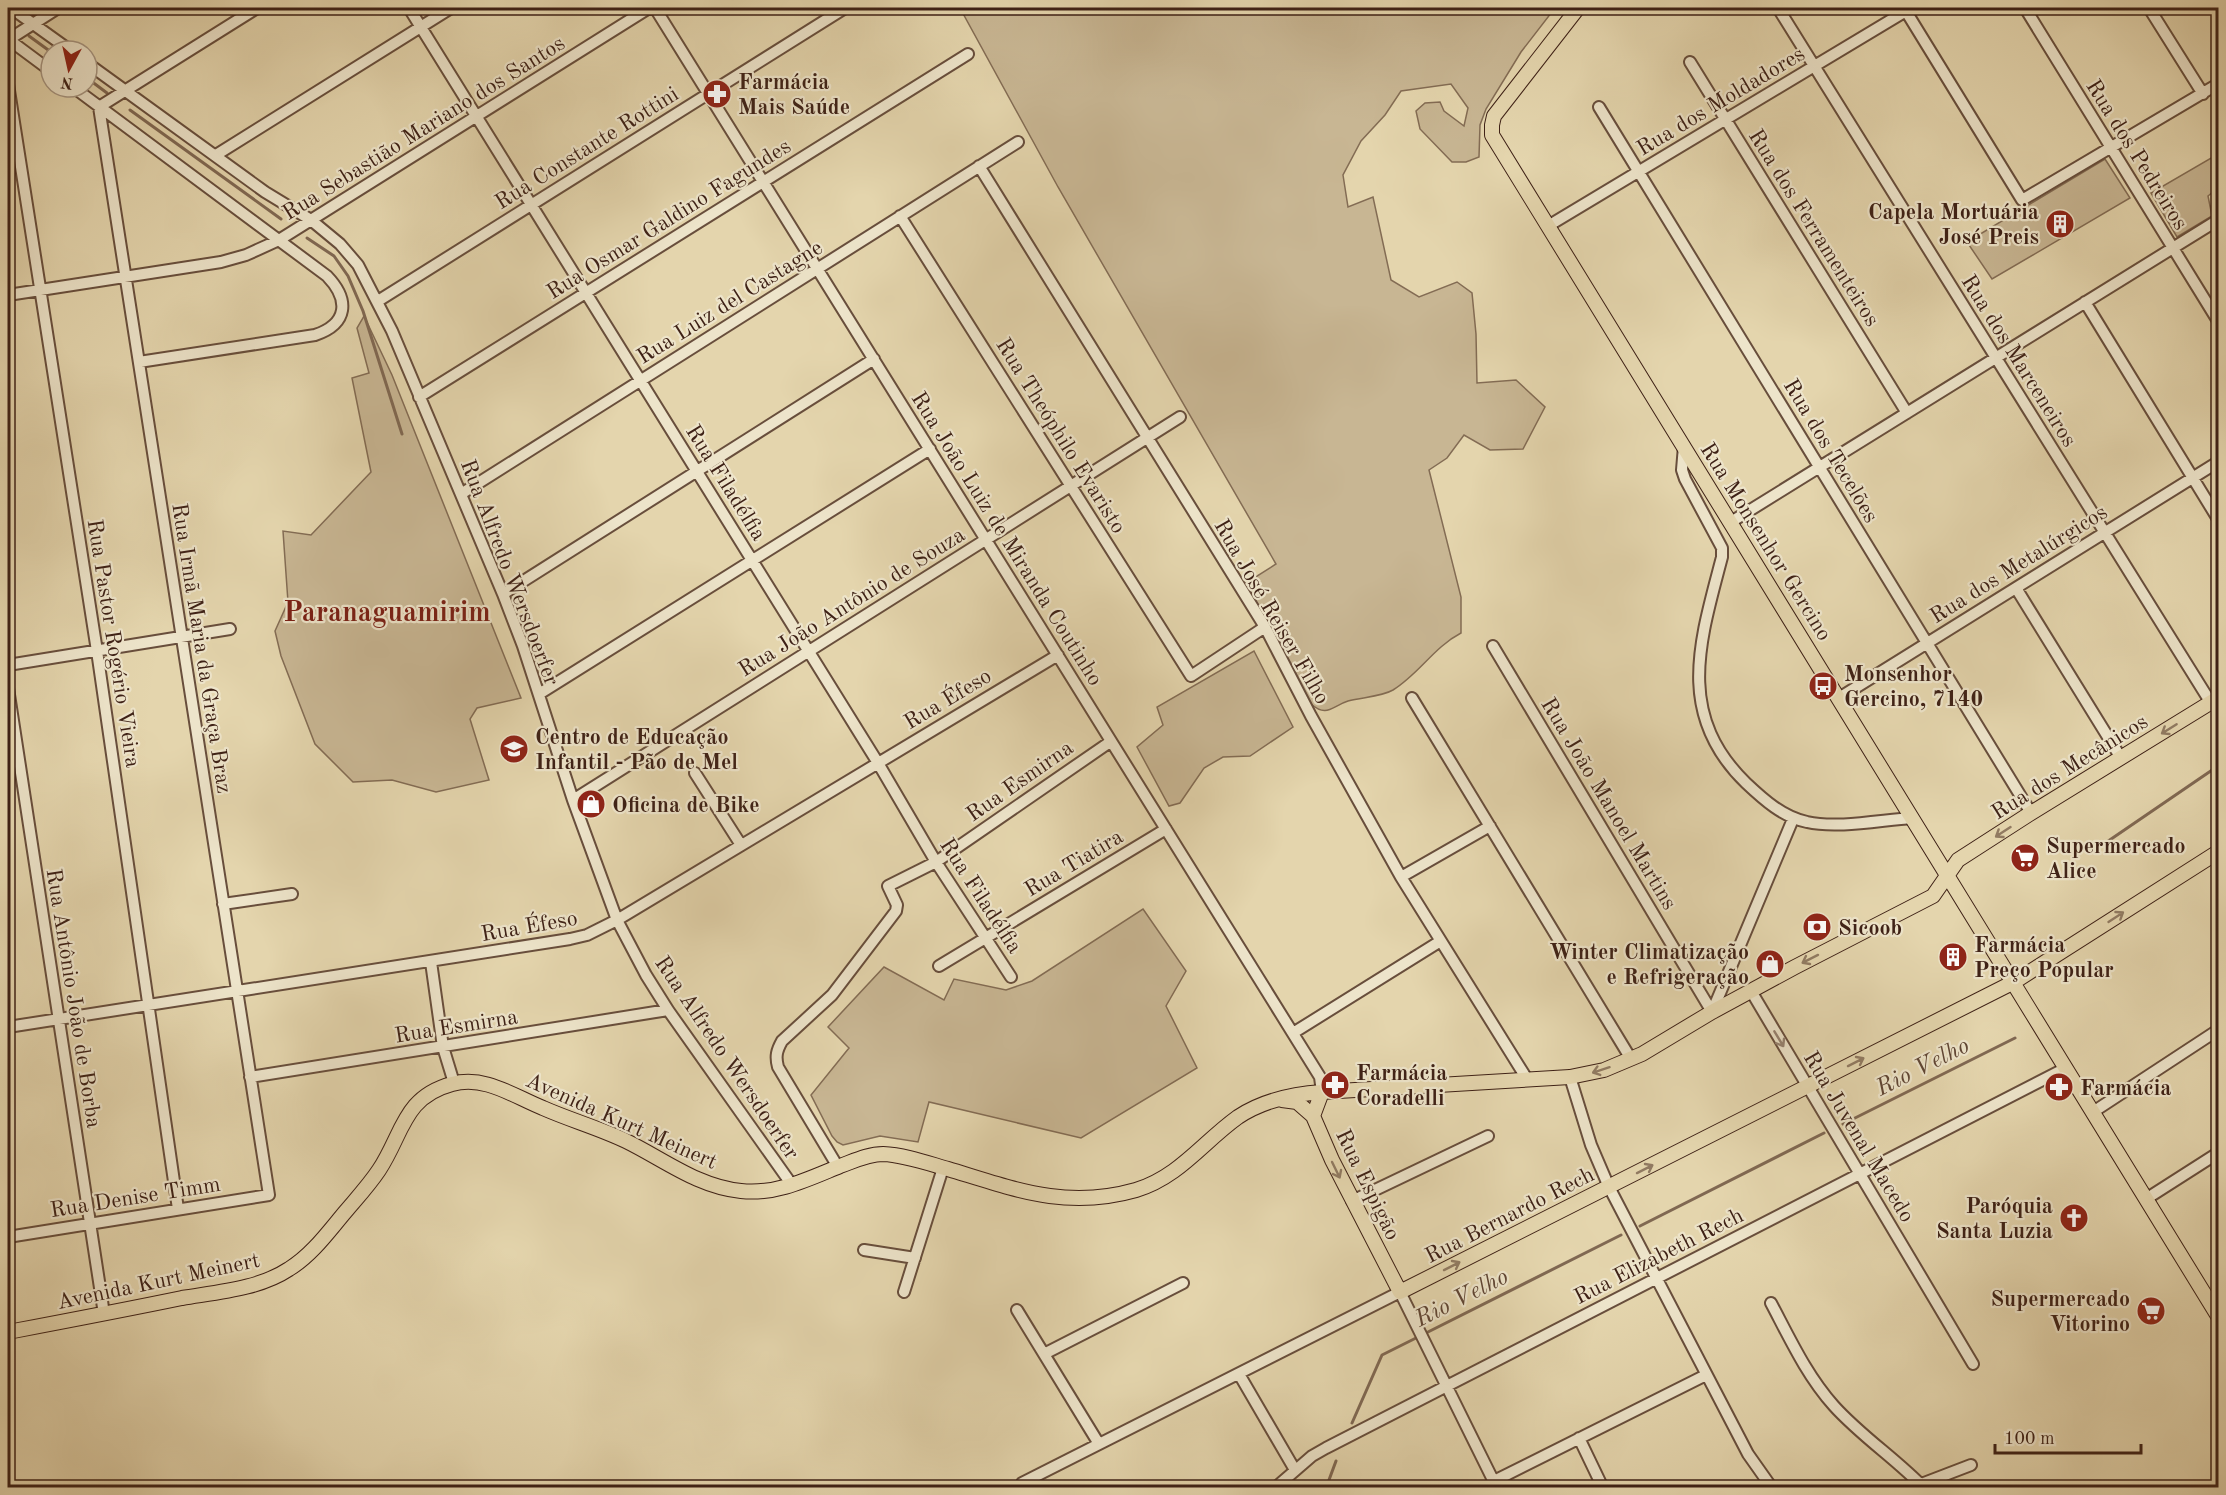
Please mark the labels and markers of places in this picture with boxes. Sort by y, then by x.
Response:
place label: Farmácia Mais Saúde [738,72,850,119]
pharmacy icon: Farmácia Mais Saúde [701,78,733,110]
place label: Capela Mortuária José Preis [1868,202,2039,249]
building icon: Capela Mortuária José Preis [2044,208,2076,240]
place label: Monsenhor Gercino, 7140 [1844,664,1983,711]
bus stop icon: Monsenhor Gercino, 7140 [1807,670,1839,702]
place label: Centro de Educação Infantil - Pão de Mel [535,727,738,774]
school or university icon: Centro de Educação Infantil - Pão de Mel [498,733,530,765]
shop icon: Oficina de Bike [575,788,607,820]
place label: Oficina de Bike [612,795,760,817]
place label: Supermercado Alice [2046,836,2186,883]
supermarket icon: Supermercado Alice [2009,842,2041,874]
bank icon: Sicoob [1801,911,1833,943]
place label: Sicoob [1838,918,1902,940]
place label: Farmácia Preço Popular [1974,935,2114,982]
building icon: Farmácia Preço Popular [1937,941,1969,973]
place label: Winter Climatização e Refrigeração [1549,942,1749,989]
shop icon: Winter Climatização e Refrigeração [1754,948,1786,980]
place label: Farmácia Coradelli [1356,1063,1448,1110]
pharmacy icon: Farmácia Coradelli [1319,1069,1351,1101]
pharmacy icon: Farmácia [2043,1071,2075,1103]
place label: Farmácia [2080,1078,2172,1100]
place label: Paróquia Santa Luzia [1936,1196,2053,1243]
church icon: Paróquia Santa Luzia [2058,1202,2090,1234]
place label: Supermercado Vitorino [1990,1289,2130,1336]
supermarket icon: Supermercado Vitorino [2135,1295,2167,1327]

